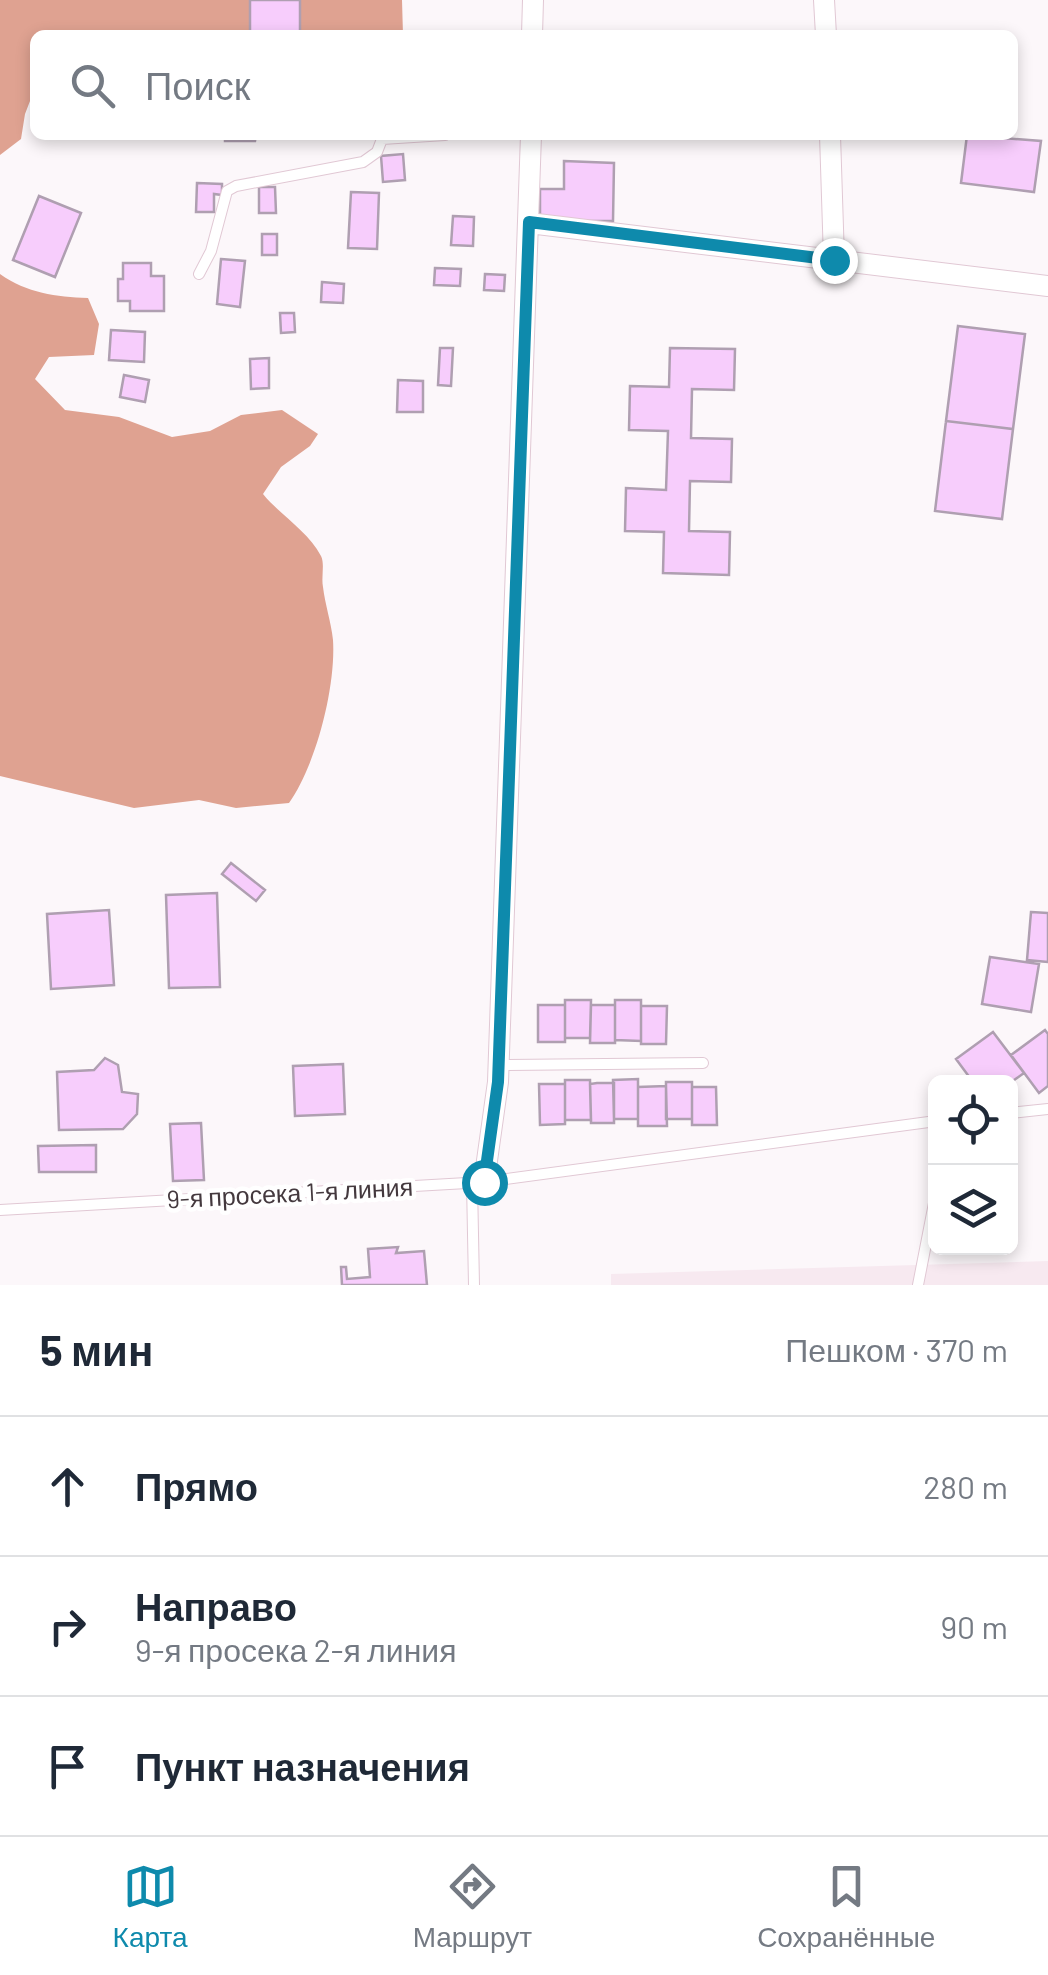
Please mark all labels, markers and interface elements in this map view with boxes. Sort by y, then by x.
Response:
search box [30,30,1018,140]
icon: search [65,58,120,113]
text: Поиск [145,62,250,108]
route end [812,238,858,284]
map controls [928,1075,1018,1255]
button: locate [928,1075,1018,1165]
route start [462,1160,508,1206]
button: layers [928,1165,1018,1255]
street label: 9-я просека 1-я линия [166,1171,414,1213]
text: 5 мин [40,1324,153,1374]
text: Пешком · 370 m [785,1330,1008,1368]
icon: ahead [40,1459,95,1514]
text: Прямо [135,1463,258,1509]
text: 280 m [923,1467,1008,1505]
text: Направо [135,1583,297,1629]
icon: right [40,1599,95,1654]
text: 90 m [940,1607,1008,1645]
text: 9-я просека 2-я линия [135,1630,457,1668]
icon: arrive [40,1739,95,1794]
text: Пункт назначения [135,1743,470,1789]
tab: Карта [113,1859,188,1954]
tab: Маршрут [413,1859,532,1954]
tab: Сохранённые [757,1859,935,1954]

